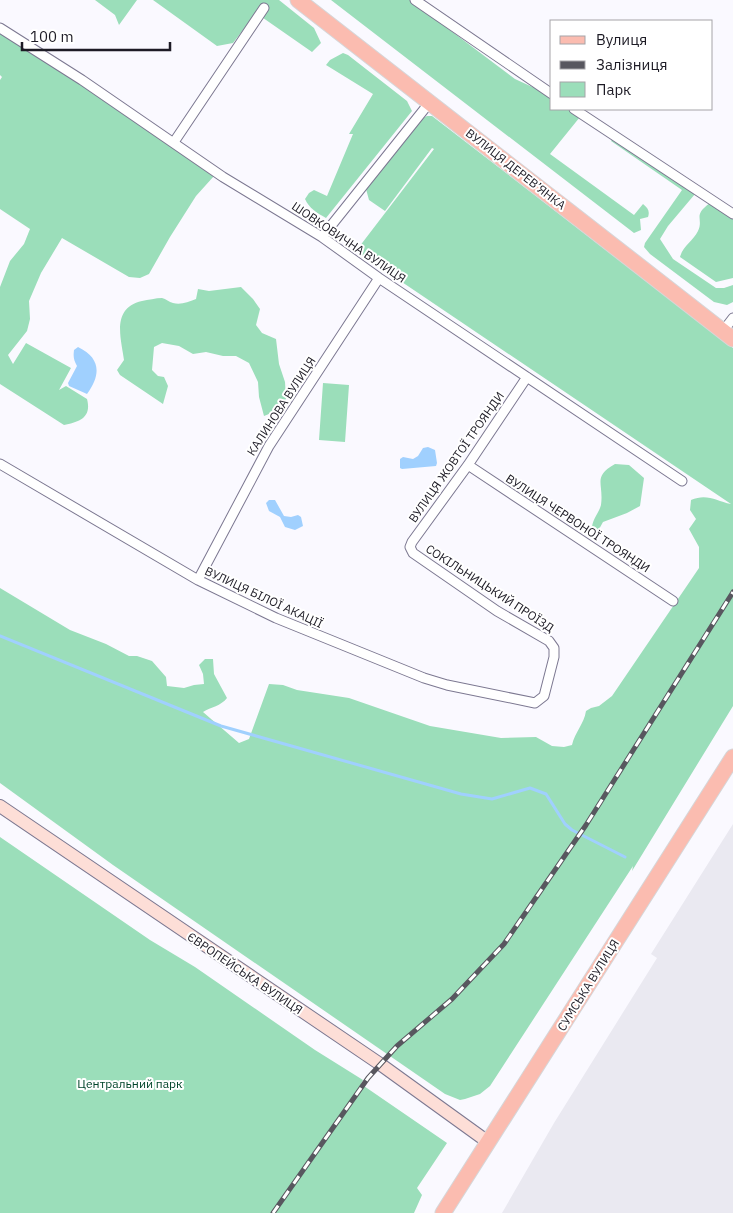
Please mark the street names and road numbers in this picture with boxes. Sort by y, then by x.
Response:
street label: ВУЛИЦЯ ДЕРЕВ’ЯНКА [463,125,569,213]
street label: ШОВКОВИЧНА ВУЛИЦЯ [289,198,409,286]
street label: КАЛИНОВА ВУЛИЦЯ [243,354,319,458]
street label: ВУЛИЦЯ ЖОВТОЇ ТРОЯНДИ [405,389,507,525]
street label: ВУЛИЦЯ ЧЕРВОНОЇ ТРОЯНДИ [503,471,653,575]
street label: СОКІЛЬНИЦЬКИЙ ПРОЇЗД [423,541,557,635]
street label: ВУЛИЦЯ БІЛОЇ АКАЦІЇ [203,563,326,631]
street label: ЄВРОПЕЙСЬКА ВУЛИЦЯ [185,929,305,1017]
street label: СУМСЬКА ВУЛИЦЯ [554,936,622,1034]

